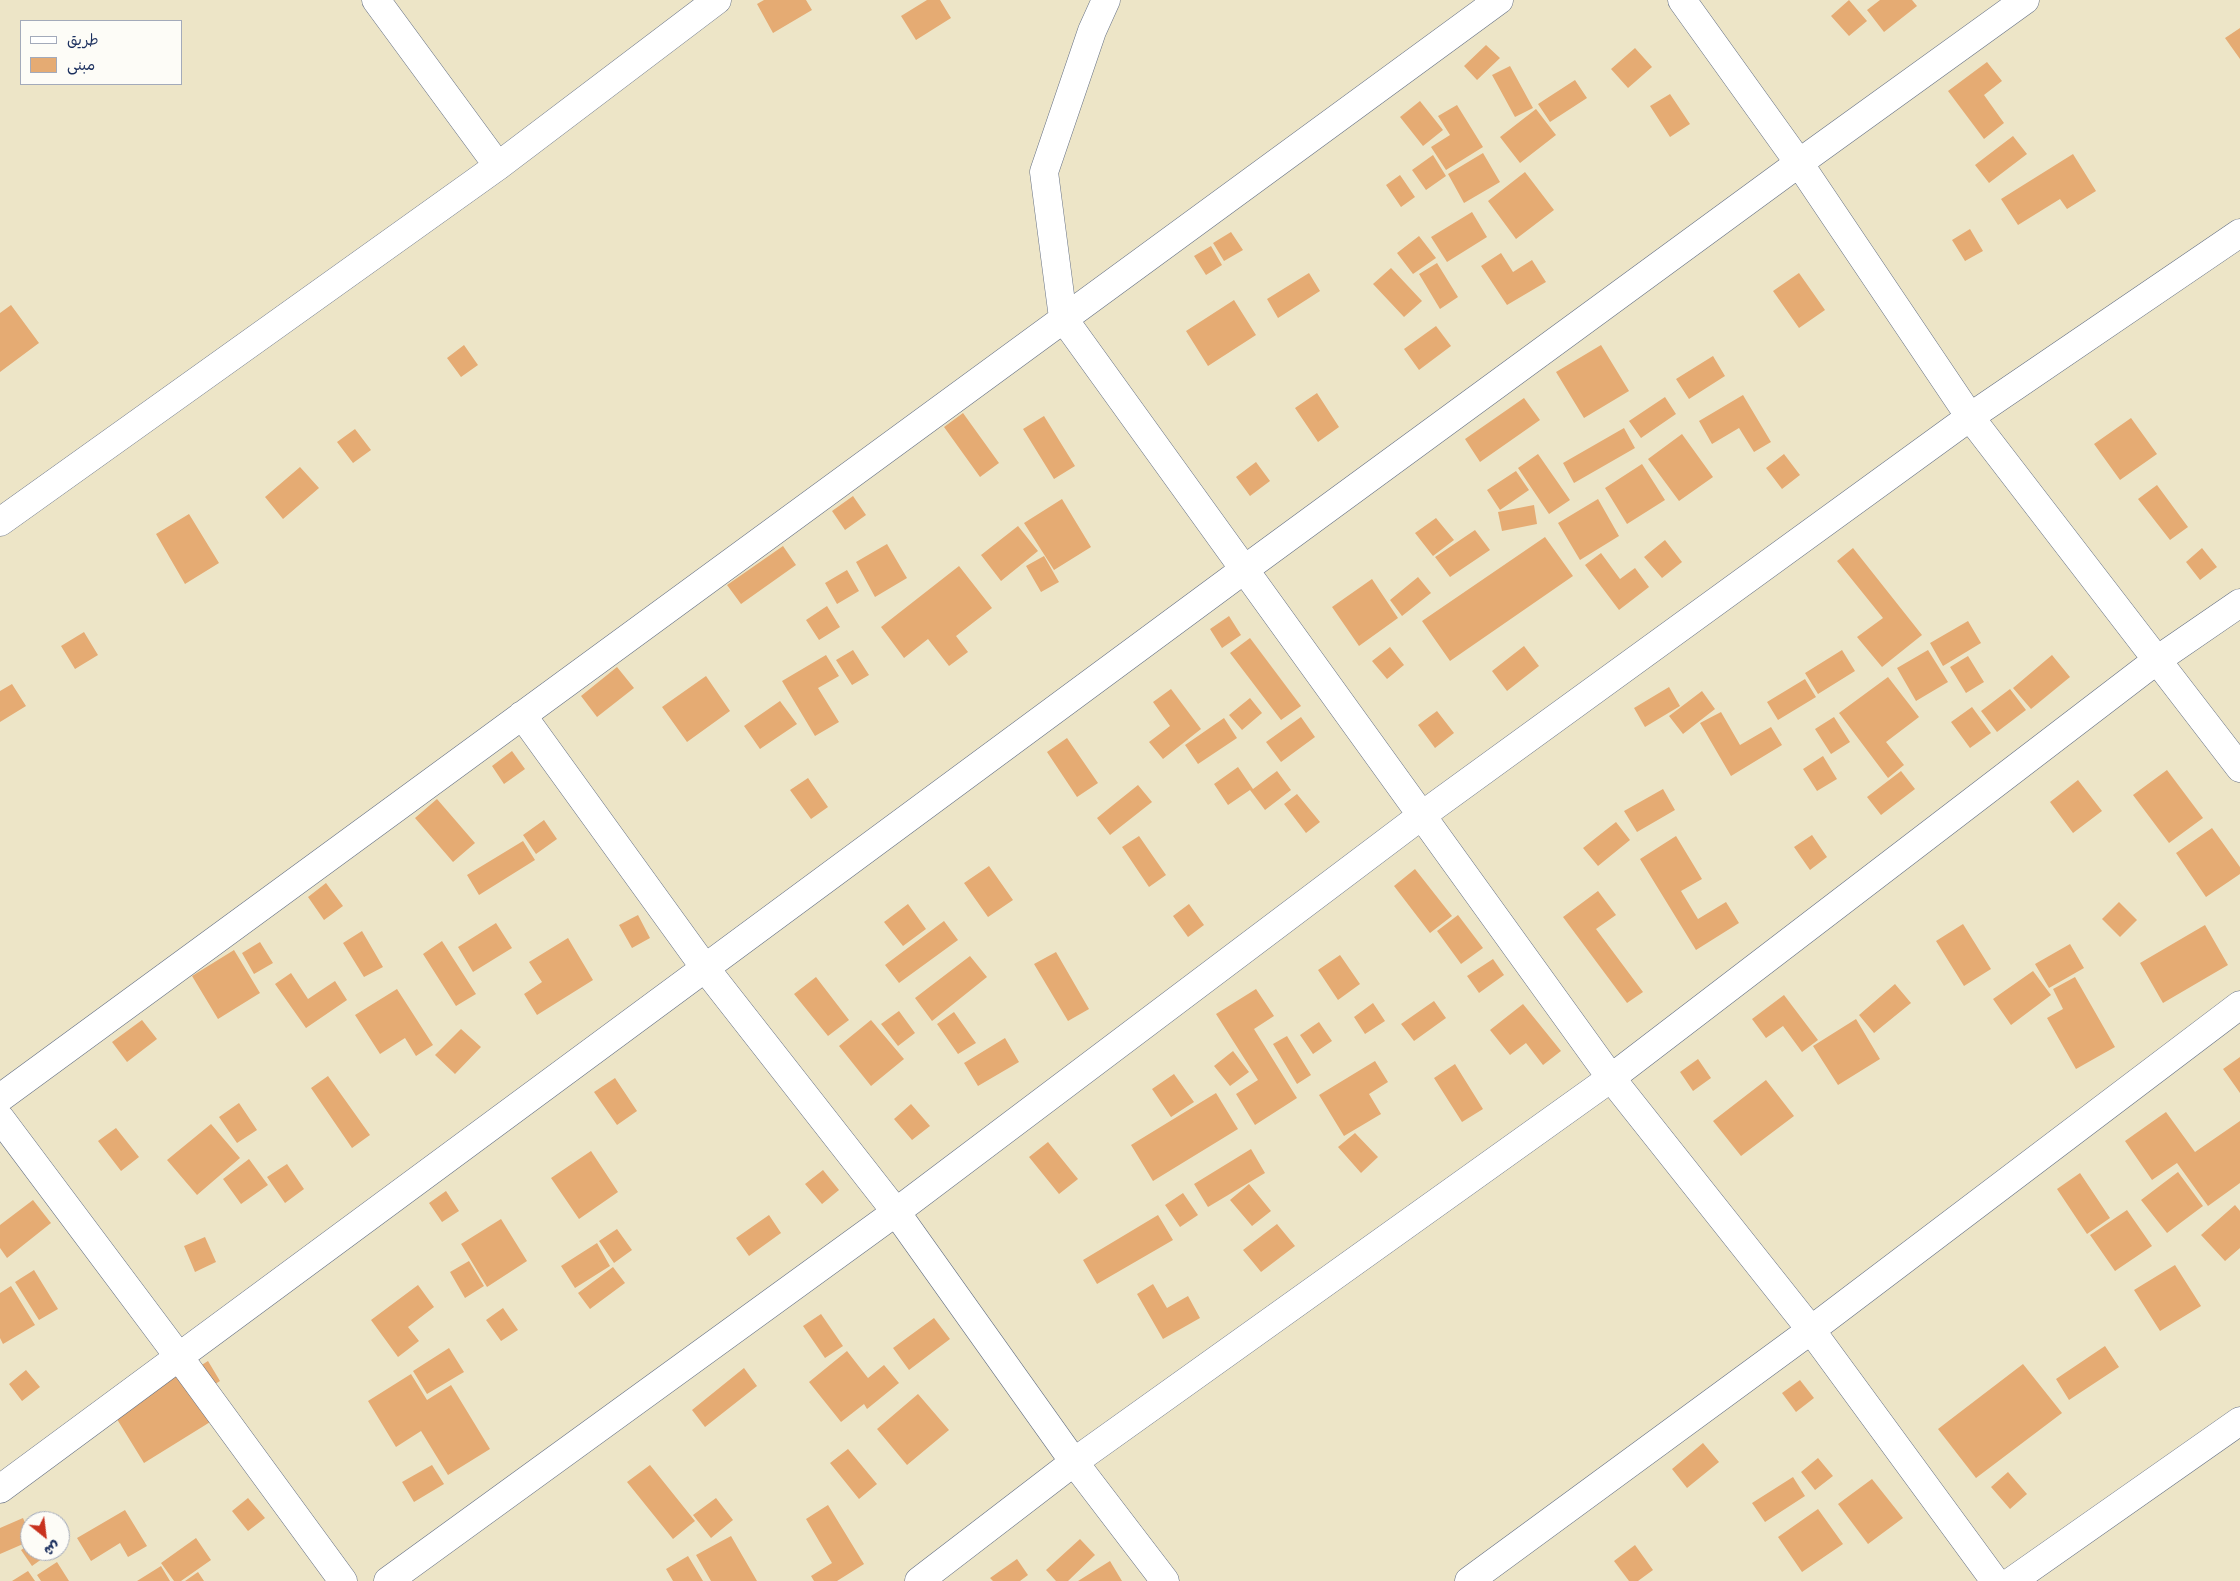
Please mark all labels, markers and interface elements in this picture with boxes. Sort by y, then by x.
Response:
legend [20,20,182,85]
text: طريق [67,27,99,53]
text: مبنى [67,52,95,78]
north arrow [20,1511,70,1561]
text: ش [39,1534,65,1563]

